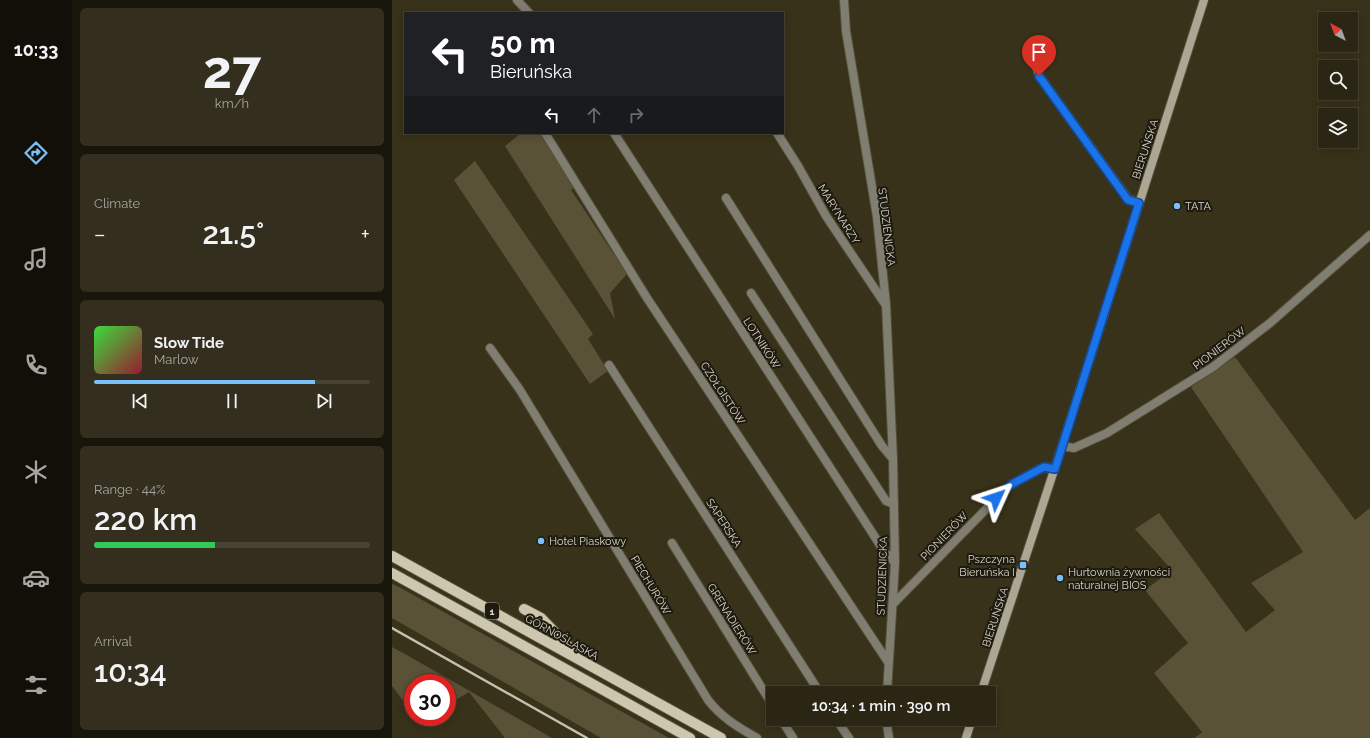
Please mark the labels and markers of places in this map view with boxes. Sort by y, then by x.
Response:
pin [1022,35,1056,76]
place label: TATA [1185,200,1212,213]
marker: TATA [1172,201,1182,211]
place label: Hotel Piaskowy [549,535,626,548]
marker: Hotel Piaskowy [536,536,546,546]
place label: Pszczyna Bieruńska I [959,553,1015,579]
marker: Pszczyna Bieruńska I [1018,560,1028,570]
place label: Hurtownia żywności naturalnej BIOS [1068,566,1170,592]
marker: Hurtownia żywności naturalnej BIOS [1055,573,1065,583]

